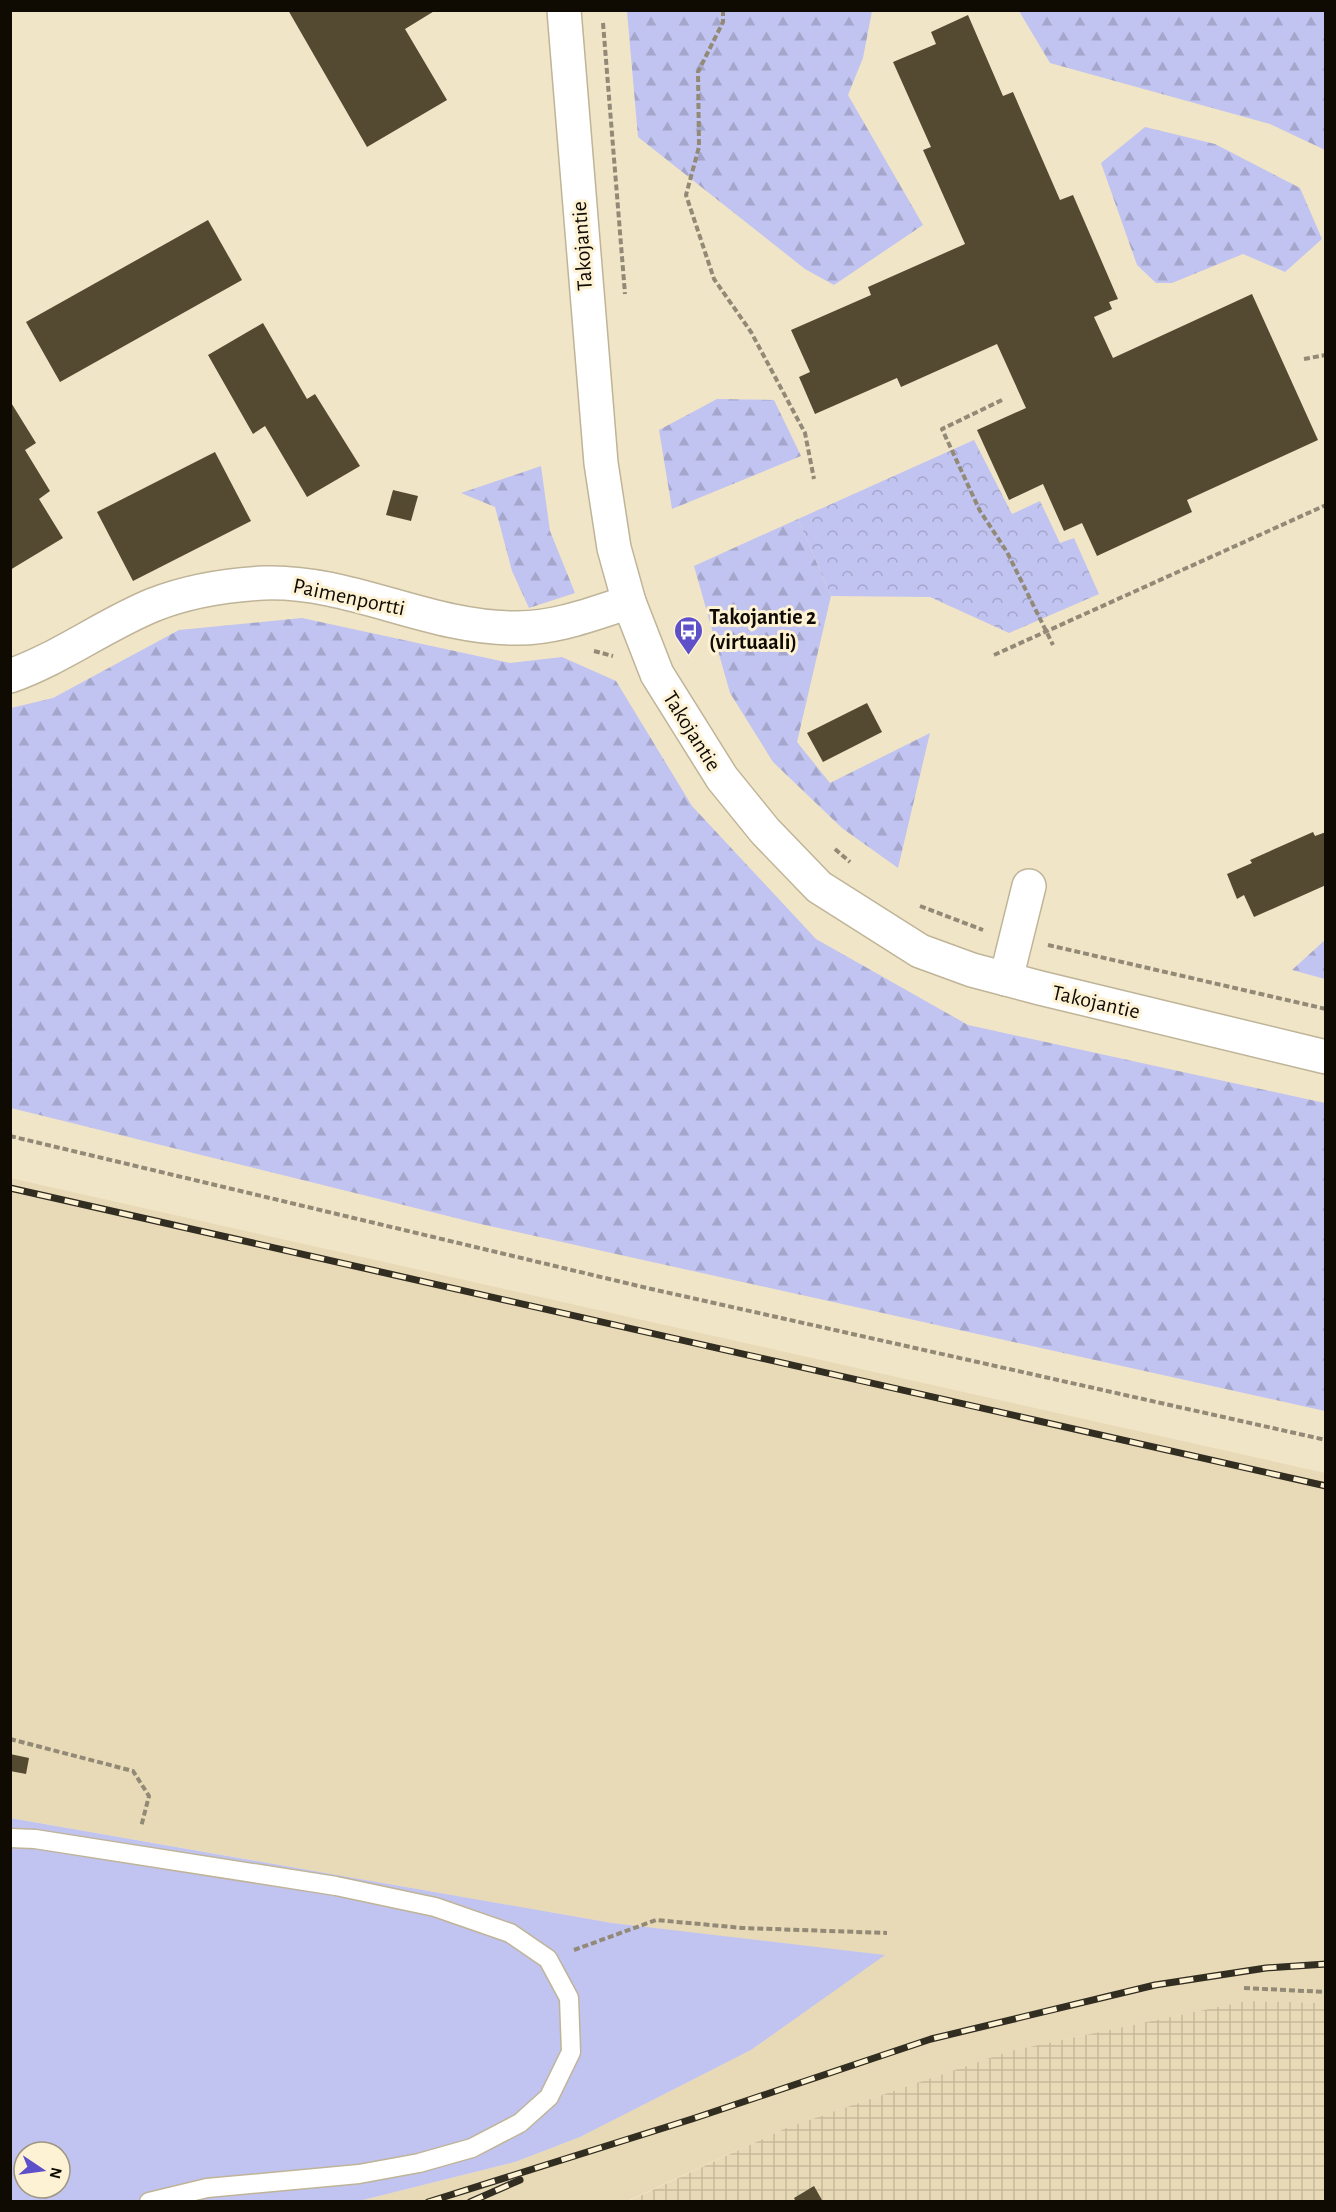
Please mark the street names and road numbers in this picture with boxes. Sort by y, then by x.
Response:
street label: Takojantie [568,201,596,291]
street label: Paimenportti [291,574,407,620]
street label: Takojantie [659,687,725,775]
street label: Takojantie [1050,981,1142,1023]

